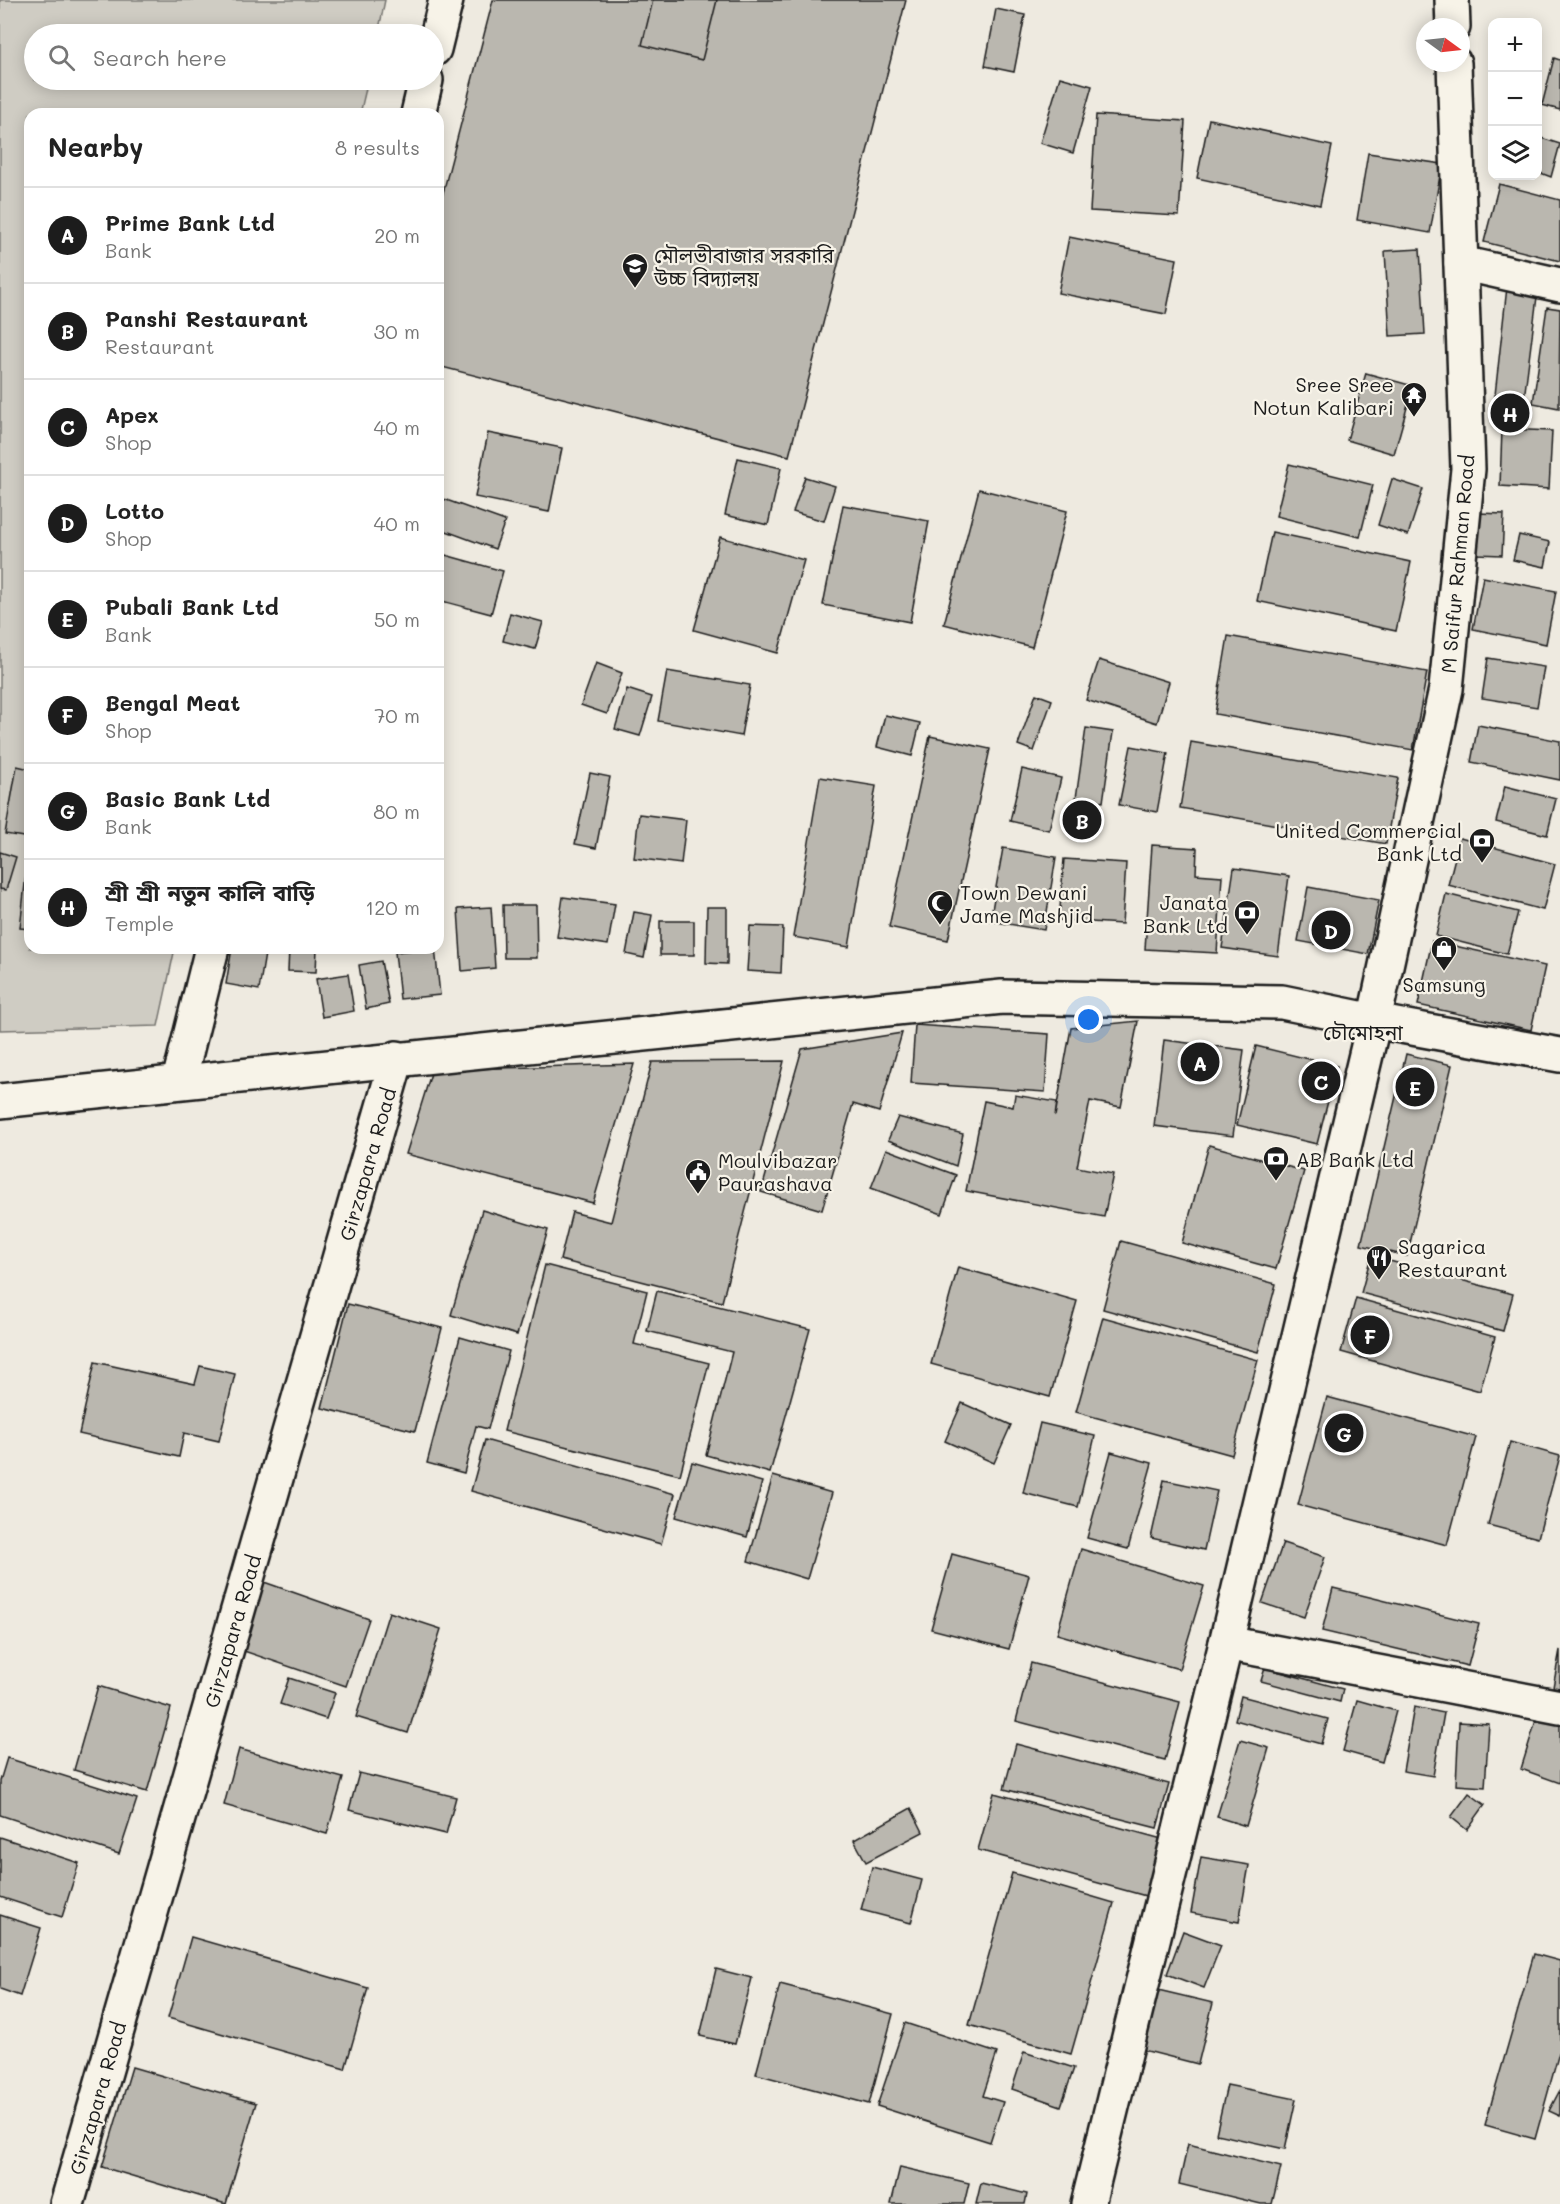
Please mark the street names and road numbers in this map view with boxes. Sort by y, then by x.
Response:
street label: M Saifur Rahman Road [1434,453,1480,675]
street label: Girzapara Road [333,1084,401,1244]
street label: Girzapara Road [198,1551,266,1711]
street label: Girzapara Road [63,2018,131,2178]

